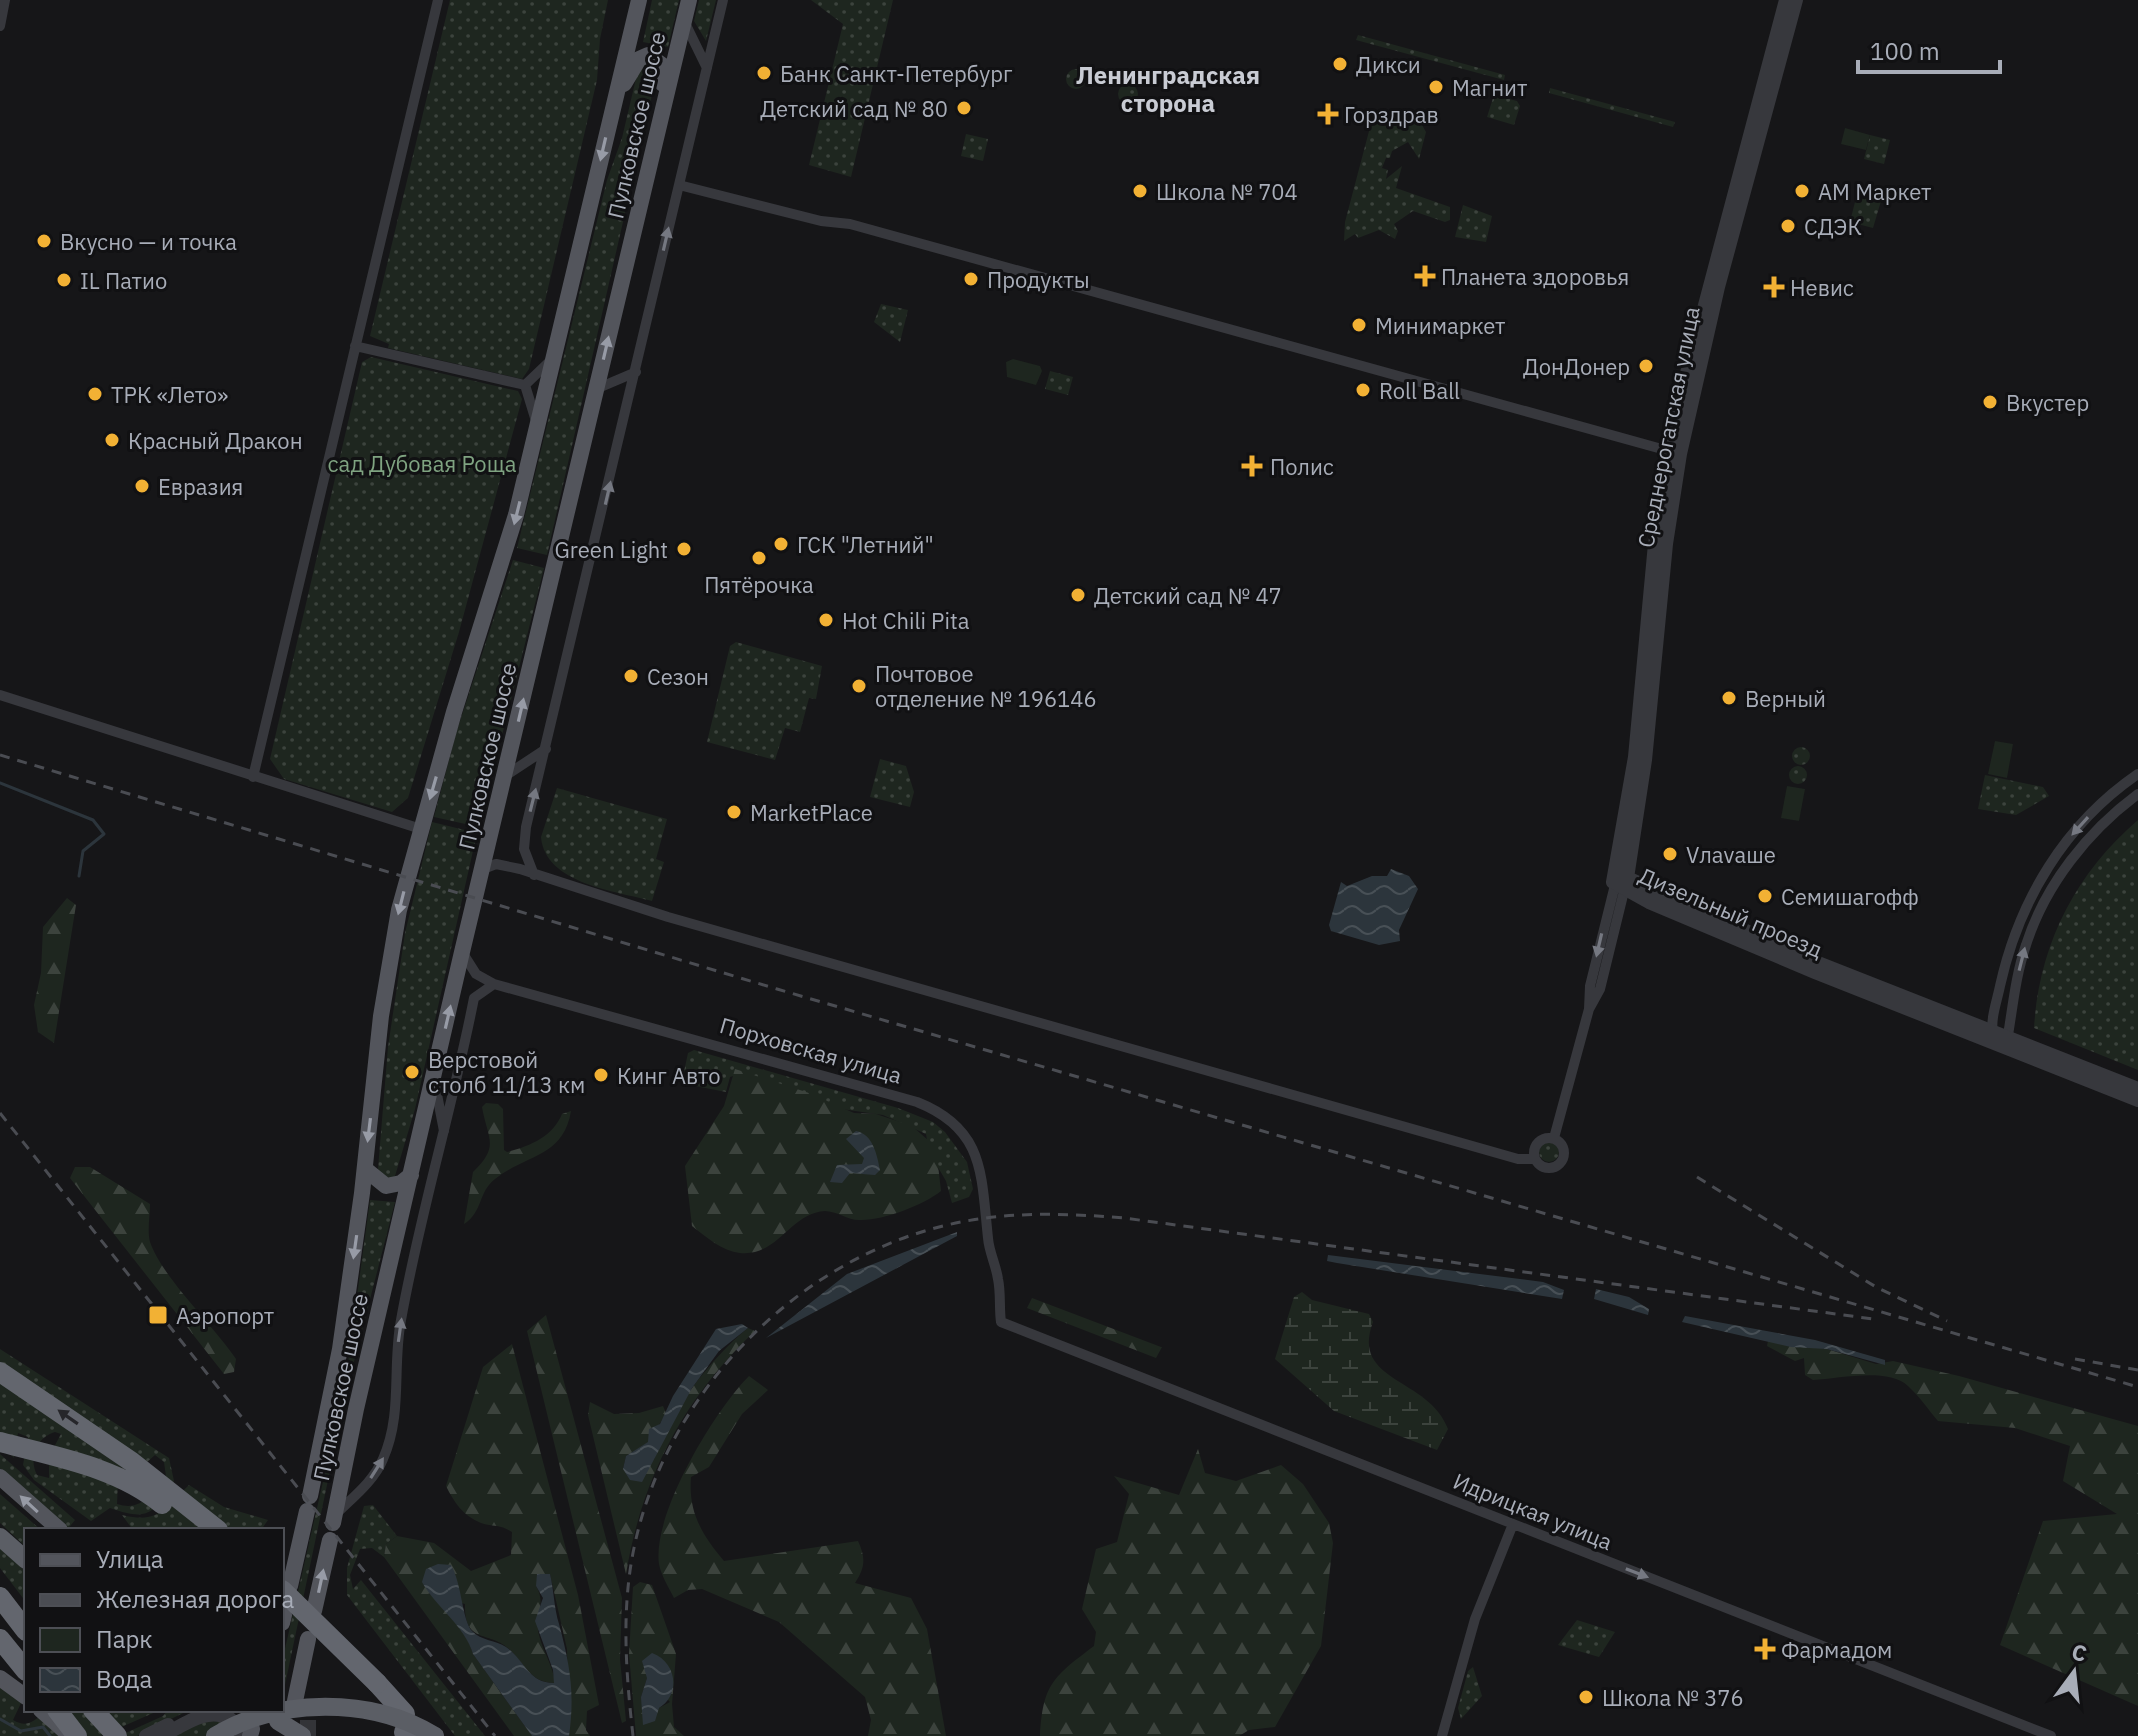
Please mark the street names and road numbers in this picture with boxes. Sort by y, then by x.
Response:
street label: Пулковское шоссе [600,29,672,221]
street label: Среднерогатская улица [1630,304,1706,550]
street label: Пулковское шоссе [451,660,523,852]
street label: Дизельный проезд [1635,860,1827,964]
street label: Порховская улица [717,1010,906,1090]
street label: Пулковское шоссе [306,1291,374,1483]
street label: Идрицкая улица [1449,1466,1617,1556]

